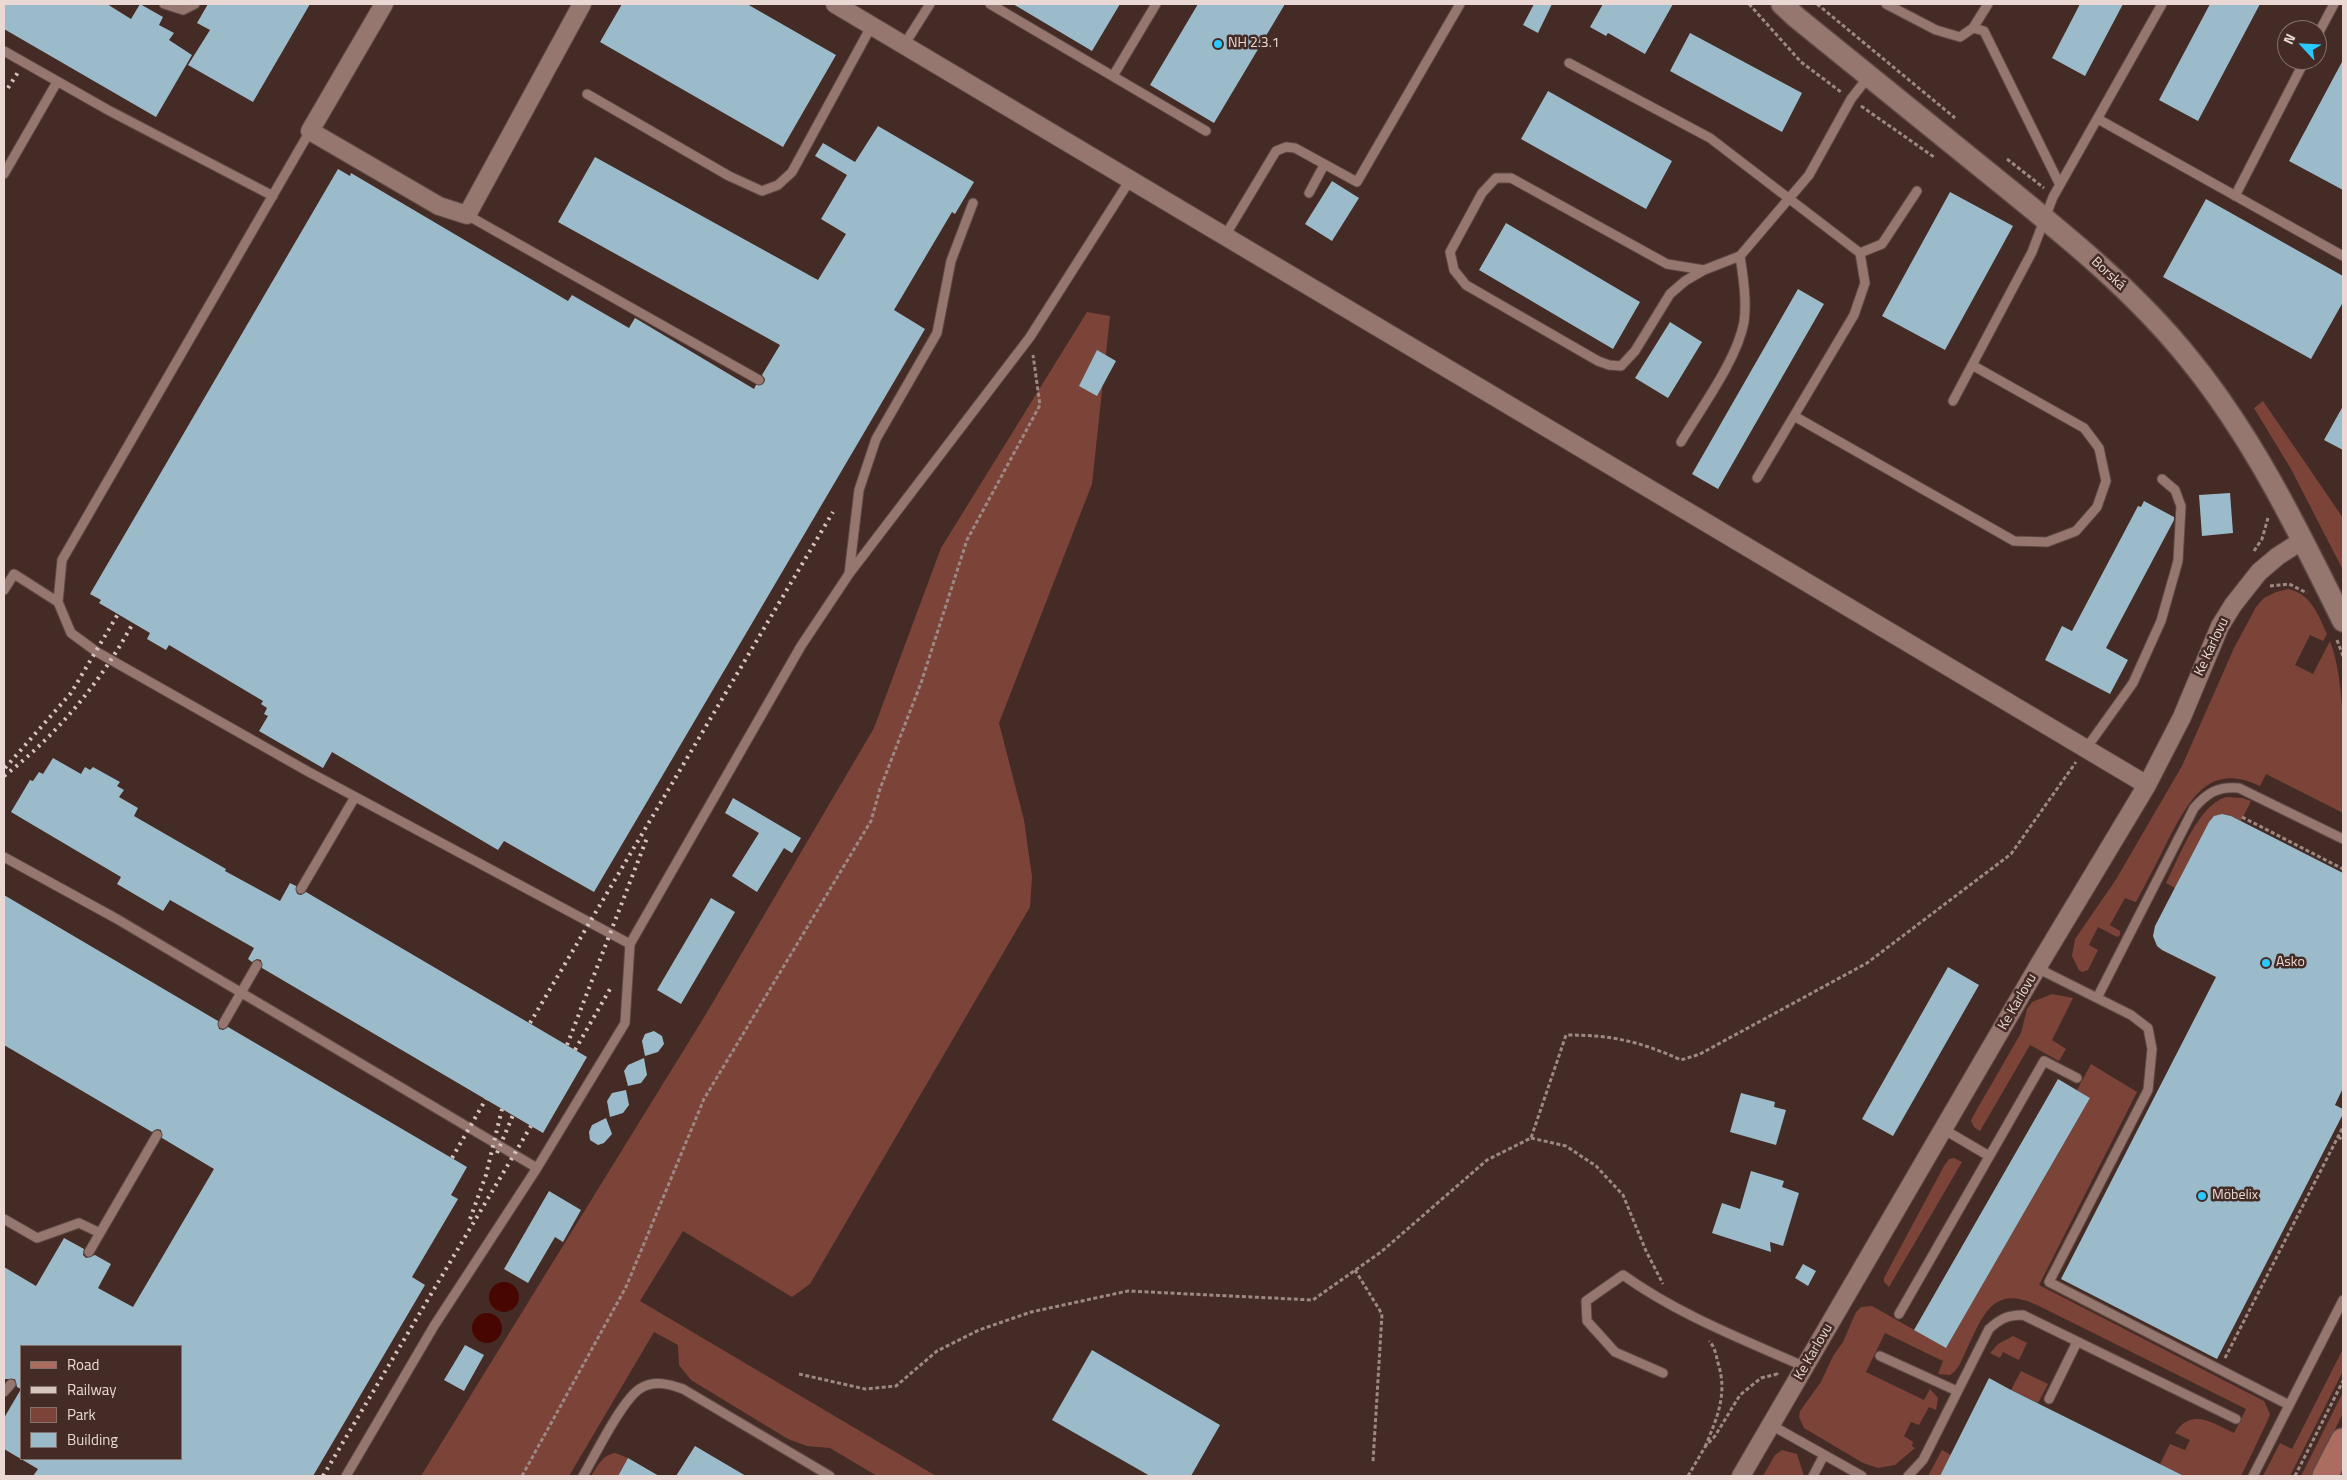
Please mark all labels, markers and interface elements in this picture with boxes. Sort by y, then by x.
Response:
north arrow [2277,20,2327,70]
text: N [2277,30,2300,48]
place label: NH 2.3.1 [1228,36,1280,52]
marker: NH 2.3.1 [1212,38,1224,50]
street label: Borská [2087,254,2129,294]
street label: Ke Karlovu [2191,615,2233,679]
place label: Asko [2276,955,2305,971]
marker: Asko [2260,957,2272,969]
street label: Ke Karlovu [1995,971,2041,1033]
place label: Möbelix [2212,1188,2258,1204]
marker: Möbelix [2196,1190,2208,1202]
street label: Ke Karlovu [1791,1321,1837,1383]
legend [20,1345,182,1460]
text: Road [67,1353,99,1376]
text: Railway [67,1378,117,1401]
text: Park [67,1403,96,1426]
text: Building [67,1428,118,1451]

